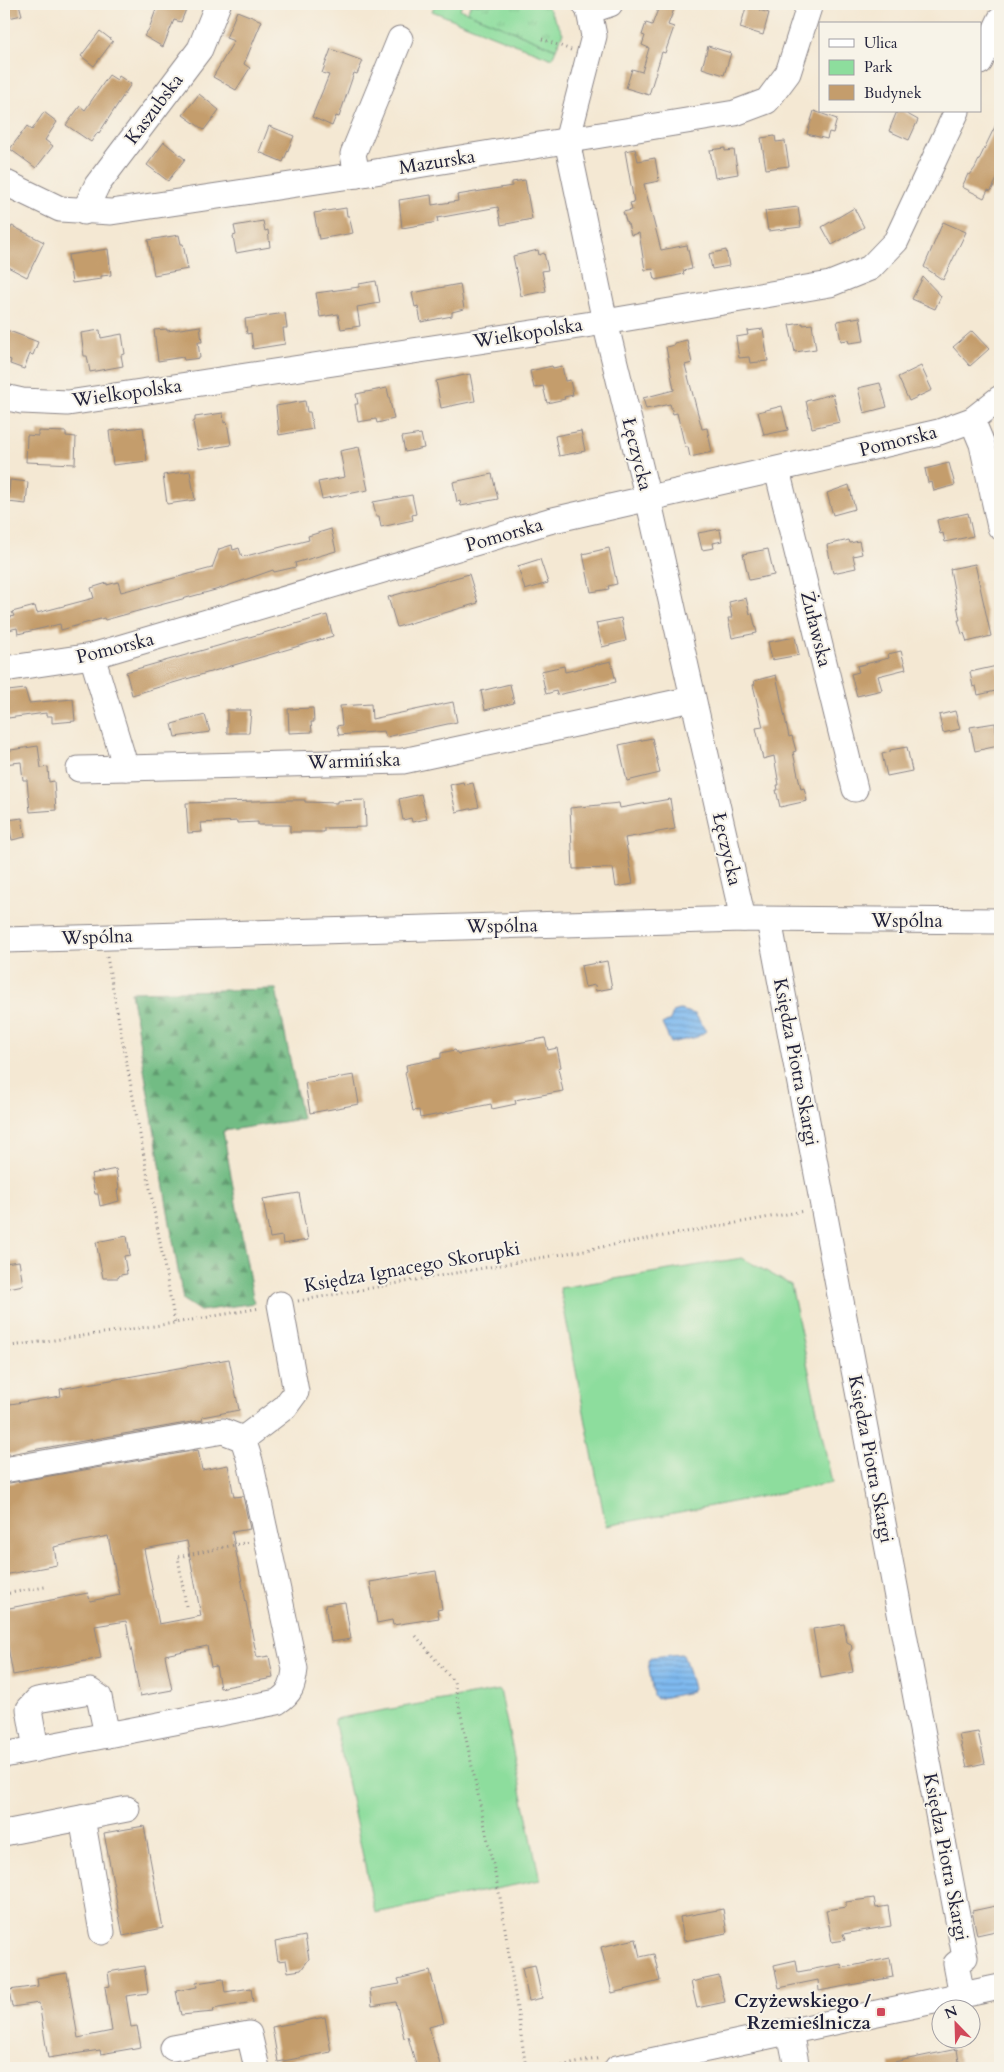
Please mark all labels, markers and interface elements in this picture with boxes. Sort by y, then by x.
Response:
legend [819,22,982,112]
text: Ulica [864,33,898,53]
text: Park [864,57,893,77]
street label: Kaszubska [119,68,189,150]
text: Budynek [864,83,922,103]
street label: Mazurska [397,143,477,181]
street label: Wielkopolska [471,312,584,355]
street label: Wielkopolska [70,372,183,414]
street label: Łęczycka [615,415,659,493]
street label: Pomorska [856,419,940,463]
street label: Pomorska [462,512,546,558]
street label: Żuławska [794,588,838,670]
street label: Pomorska [73,626,157,670]
street label: Warmińska [306,746,401,776]
street label: Łęczycka [706,810,748,888]
street label: Wspólna [870,908,943,934]
street label: Wspólna [465,912,538,940]
street label: Wspólna [60,923,133,951]
street label: Księdza Piotra Skargi [767,976,825,1148]
street label: Księdza Ignacego Skorupki [302,1235,522,1299]
street label: Księdza Piotra Skargi [842,1373,900,1545]
street label: Księdza Piotra Skargi [917,1771,975,1943]
place label: Czyżewskiego / Rzemieślnicza [734,1988,872,2036]
north arrow [932,2000,982,2050]
text: N [942,2001,960,2024]
marker: Czyżewskiego / Rzemieślnicza [875,2006,887,2018]

